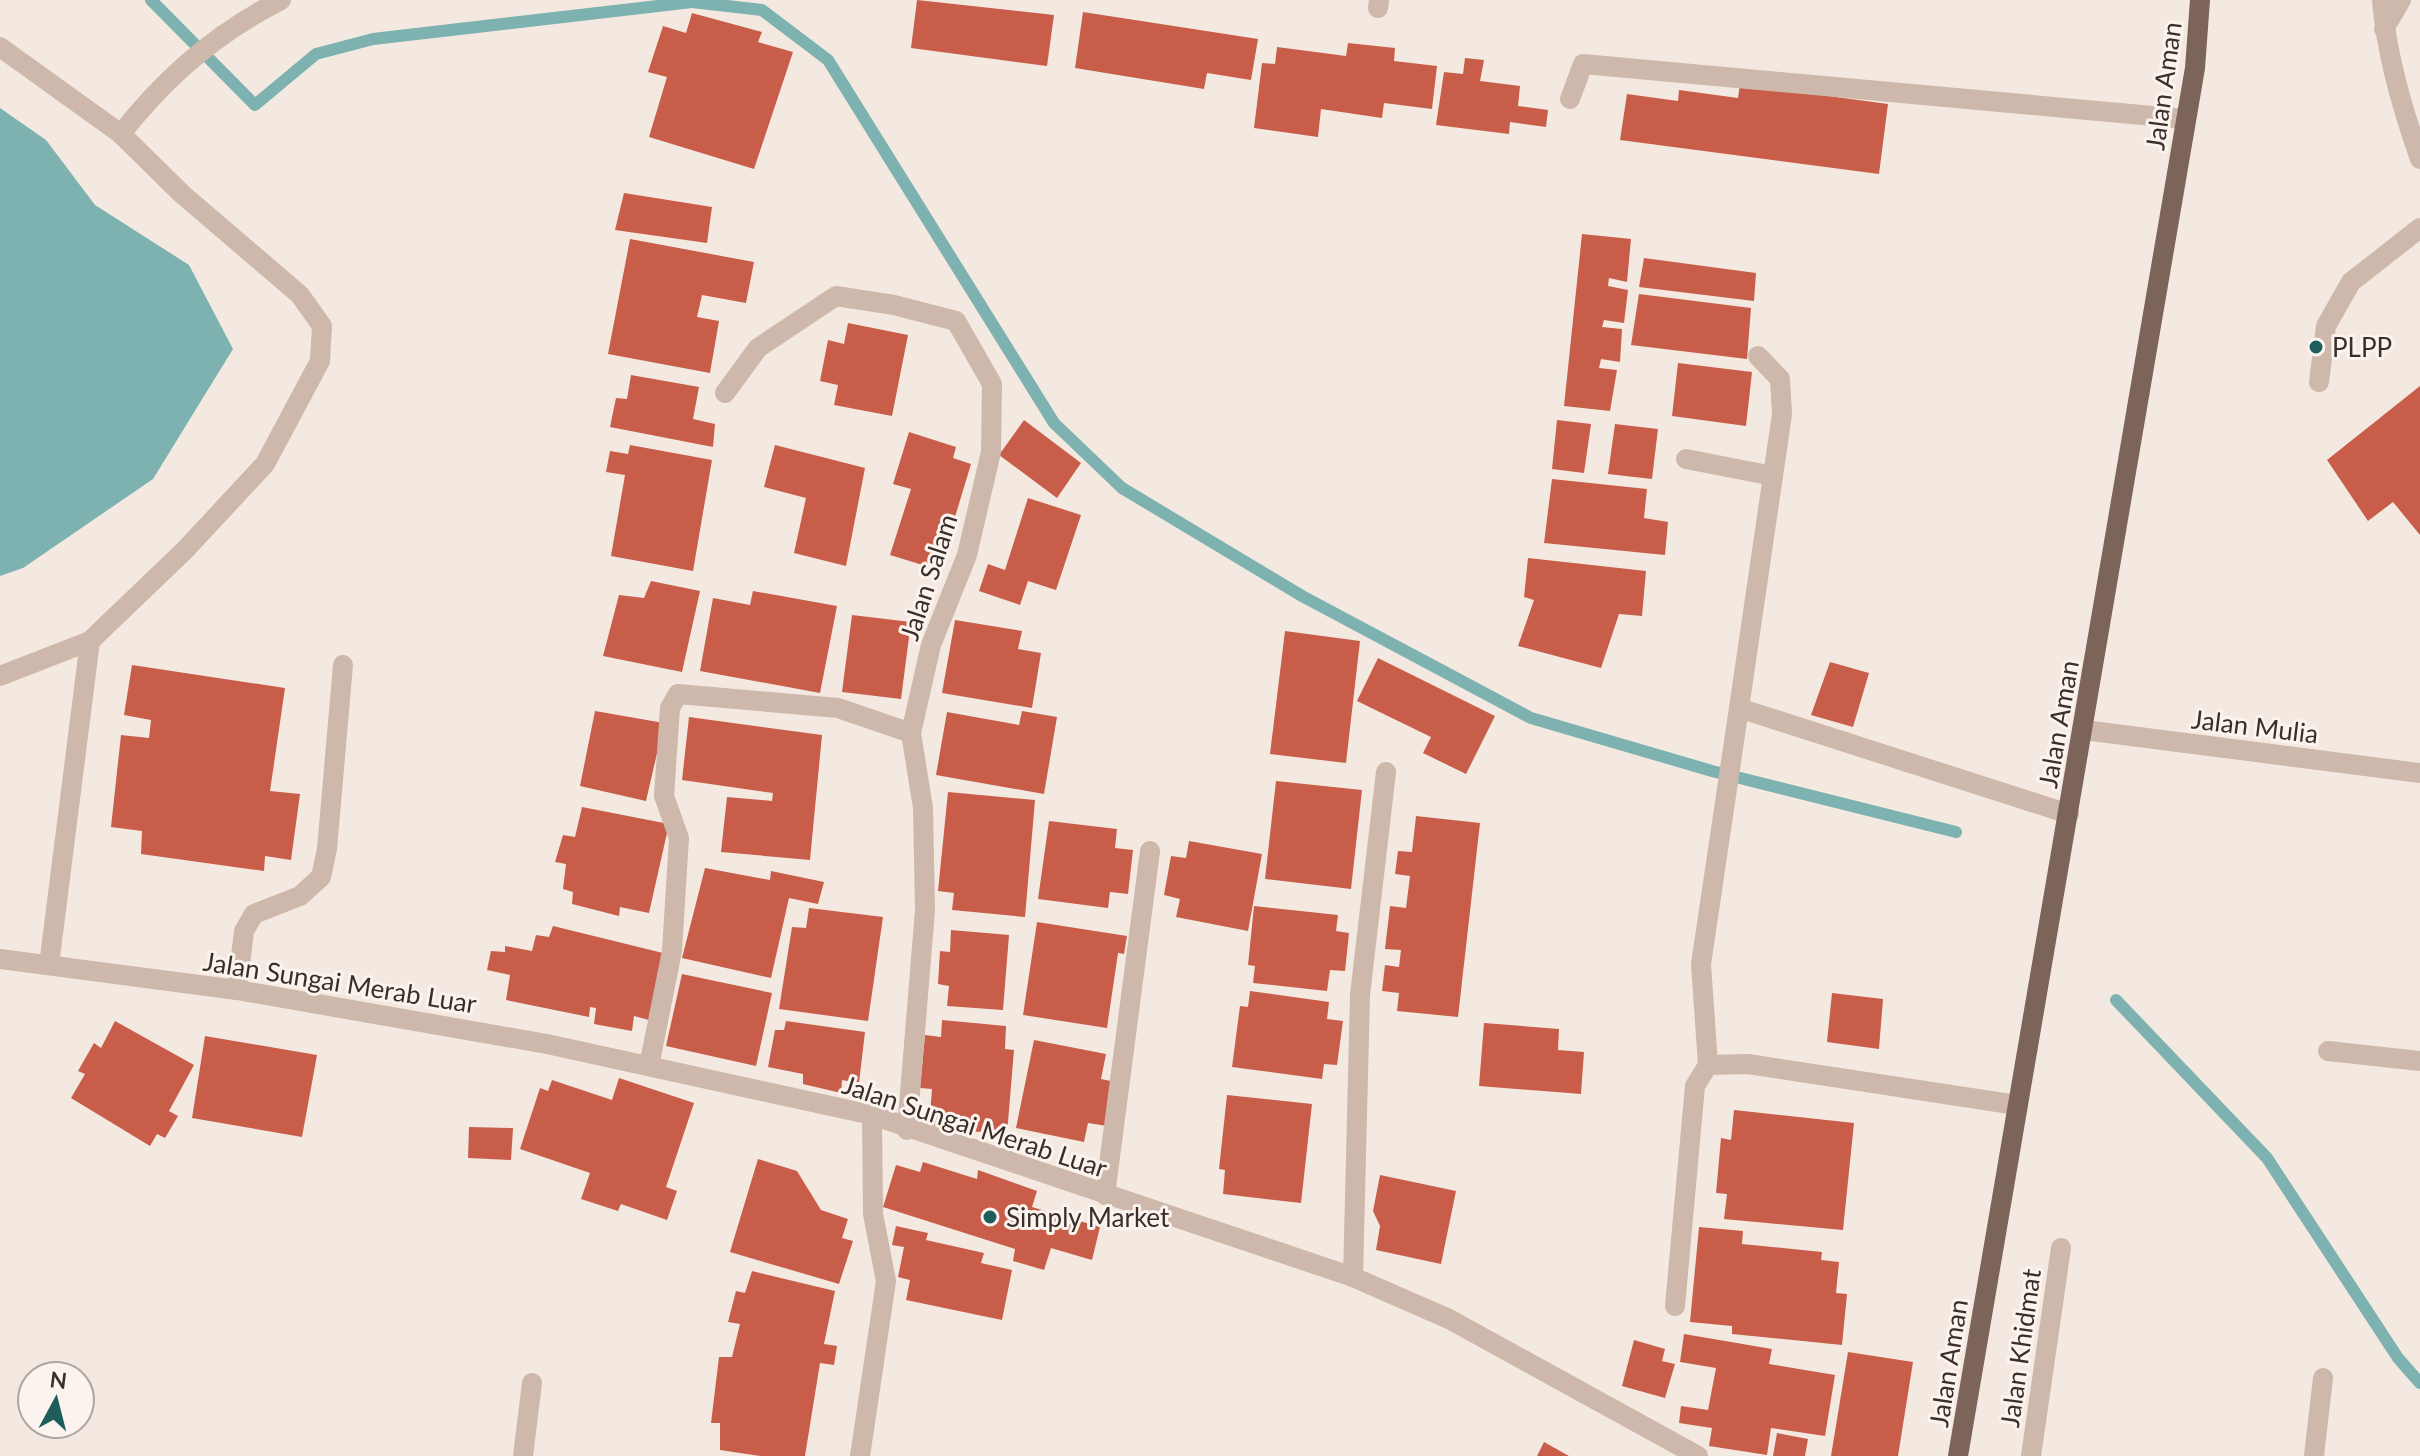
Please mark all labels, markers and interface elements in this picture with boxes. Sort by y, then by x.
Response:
street label: Jalan Aman [2138,20,2188,152]
place label: PLPP [2332,331,2392,363]
marker: PLPP [2307,338,2325,356]
street label: Jalan Salam [893,510,963,644]
street label: Jalan Aman [2031,658,2085,790]
street label: Jalan Mulia [2190,702,2320,750]
street label: Jalan Sungai Merab Luar [201,945,479,1019]
street label: Jalan Sungai Merab Luar [839,1068,1112,1184]
place label: Simply Market [1006,1201,1170,1233]
marker: Simply Market [981,1208,999,1226]
street label: Jalan Khidmat [1993,1266,2047,1429]
street label: Jalan Aman [1922,1297,1974,1429]
north arrow [16,1360,96,1440]
text: N [48,1365,69,1394]

